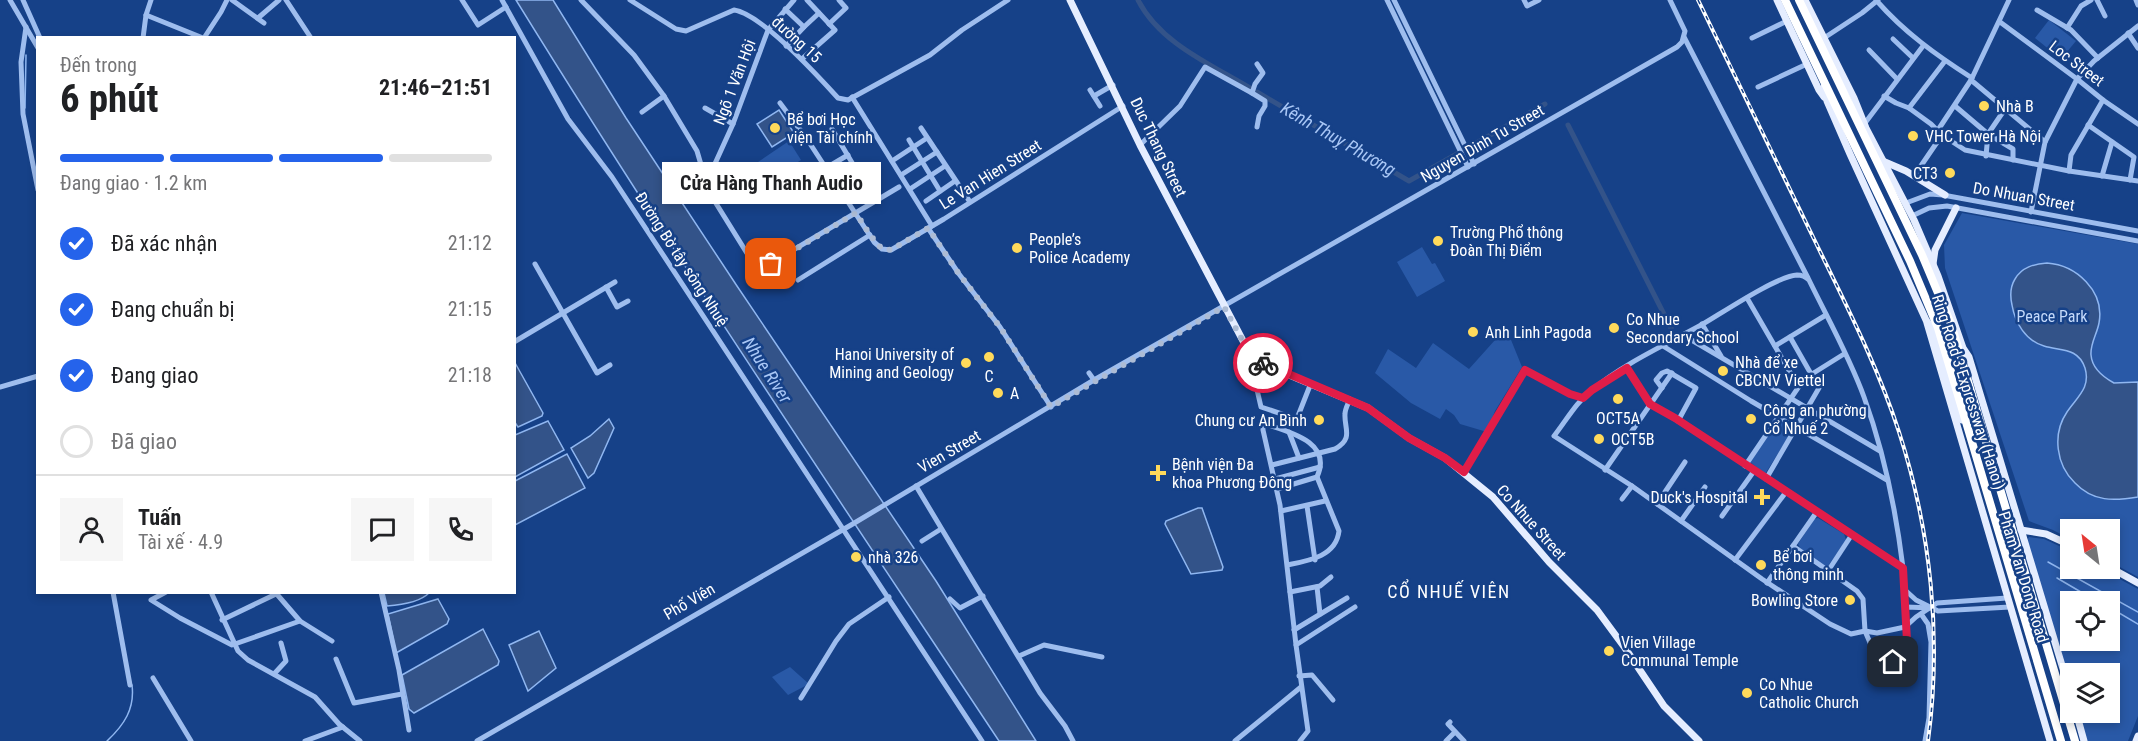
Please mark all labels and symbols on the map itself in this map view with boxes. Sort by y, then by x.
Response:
street label: đường 15 [768,12,826,67]
street label: Loc Street [2045,36,2108,90]
street label: Ngõ 1 Văn Hội [709,37,760,128]
street label: Duc Thang Street [1126,94,1191,200]
water label: Kênh Thuỵ Phương [1277,97,1400,181]
place label: Nhà B [1996,97,2034,116]
marker: Nhà B [1977,99,1991,113]
street label: Nguyen Dinh Tu Street [1417,100,1547,186]
place label: Bể bơi Học viện Tài chính [787,110,873,147]
marker: Bể bơi Học viện Tài chính [768,121,782,135]
place label: VHC Tower Hà Nội [1925,127,2041,146]
marker: VHC Tower Hà Nội [1906,129,1920,143]
street label: Le Van Hien Street [936,135,1045,213]
callout: Cửa Hàng Thanh Audio [662,162,880,204]
place label: CT3 [1913,164,1938,183]
marker: CT3 [1943,166,1957,180]
street label: Do Nhuan Street [1972,178,2076,215]
street label: Đường Bờ tây sông Nhuệ [631,189,732,330]
place label: Trường Phổ thông Đoàn Thị Điểm [1450,223,1563,260]
place label: People’s Police Academy [1029,230,1130,267]
marker: Trường Phổ thông Đoàn Thị Điểm [1431,234,1445,248]
pin [745,238,796,289]
marker: People’s Police Academy [1010,241,1024,255]
street label: Ring Road 3 Expressway (Hanoi) [1928,292,2009,492]
park label: Peace Park [2016,307,2088,326]
place label: Co Nhue Secondary School [1626,310,1739,347]
marker: Co Nhue Secondary School [1607,321,1621,335]
place label: Anh Linh Pagoda [1485,323,1592,342]
marker: Anh Linh Pagoda [1466,325,1480,339]
water label: Nhue River [738,333,797,407]
courier [1233,333,1293,393]
place label: Hanoi University of Mining and Geology [829,345,954,382]
marker: C [982,350,996,364]
place label: Nhà để xe CBCNV Viettel [1735,353,1825,390]
marker: Hanoi University of Mining and Geology [959,356,973,370]
marker: Nhà để xe CBCNV Viettel [1716,364,1730,378]
place label: C [984,367,994,386]
place label: A [1010,384,1019,403]
marker: A [991,386,1005,400]
marker: OCT5A [1611,392,1625,406]
place label: Công an phường Cổ Nhuế 2 [1763,401,1867,438]
place label: OCT5A [1596,409,1640,428]
place label: Chung cư An Bình [1195,411,1307,430]
marker: Công an phường Cổ Nhuế 2 [1744,412,1758,426]
marker: Chung cư An Bình [1312,413,1326,427]
street label: Vien Street [915,426,984,477]
place label: OCT5B [1611,430,1654,449]
marker: OCT5B [1592,432,1606,446]
place label: Bệnh viện Đa khoa Phương Đông [1172,455,1292,492]
marker: Bệnh viện Đa khoa Phương Đông [1149,464,1167,482]
street label: Co Nhue Street [1493,481,1571,564]
place label: Duck's Hospital [1651,488,1748,507]
marker: Duck's Hospital [1753,488,1771,506]
street label: Pham Van Dong Road [1995,509,2053,645]
north arrow [2060,519,2120,579]
place label: Bể bơi thông minh [1773,547,1844,584]
place label: nhà 326 [868,548,919,567]
marker: nhà 326 [849,550,863,564]
marker: Bể bơi thông minh [1754,558,1768,572]
street label: Phố Viên [660,579,718,624]
district label: CỔ NHUẾ VIÊN [1387,579,1511,602]
place label: Bowling Store [1751,591,1838,610]
marker: Bowling Store [1843,593,1857,607]
place label: Vien Village Communal Temple [1621,633,1739,670]
pin [1867,636,1918,687]
marker: Vien Village Communal Temple [1602,644,1616,658]
place label: Co Nhue Catholic Church [1759,675,1859,712]
marker: Co Nhue Catholic Church [1740,686,1754,700]

